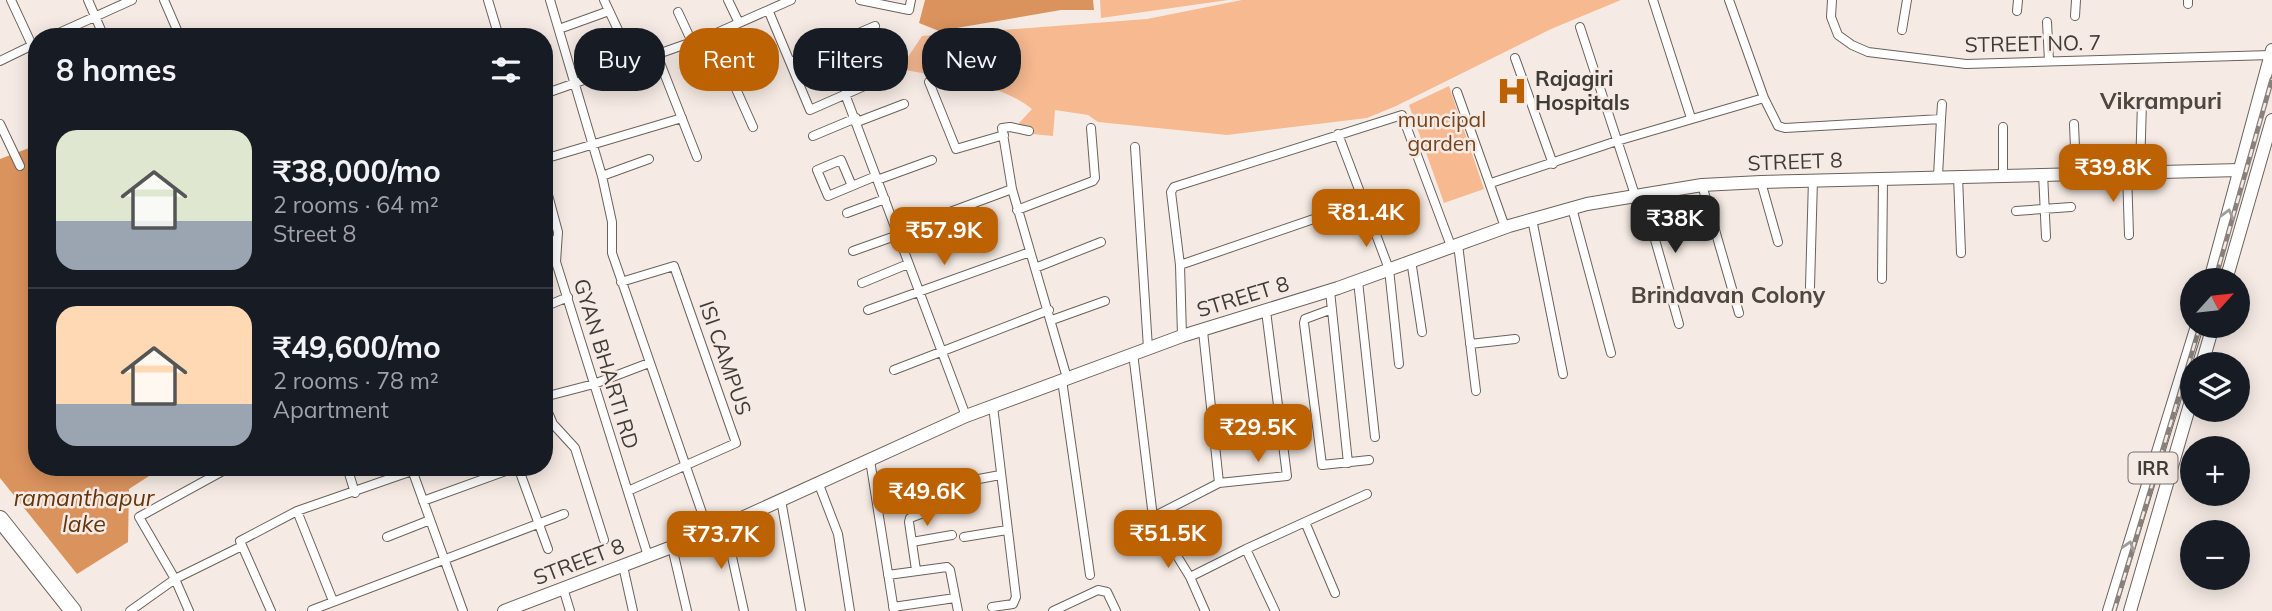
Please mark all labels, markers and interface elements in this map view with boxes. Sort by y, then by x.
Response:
chip: Buy [574,28,665,91]
chip: Rent [679,28,779,91]
chip: Filters [793,28,908,91]
chip: New [922,28,1021,91]
street label: STREET NO. 7 [1964,29,2101,57]
text: 8 homes [56,51,177,89]
icon: filters [487,51,525,89]
place label: Rajagiri Hospitals [1535,65,1630,115]
hospital icon: Rajagiri Hospitals [1495,74,1529,108]
district label: Vikrampuri [2099,86,2222,115]
park label: muncipal garden [1398,106,1486,156]
pin: ₹39.8K [2056,144,2170,204]
street label: STREET 8 [1747,146,1843,176]
text: ₹38,000/mo [273,152,441,190]
text: ₹39.8K [2075,152,2151,181]
icon: home [112,158,196,242]
text: 2 rooms · 64 m² [273,190,439,219]
pin: ₹81.4K [1309,190,1423,249]
pin: ₹38K [1634,196,1716,255]
text: ₹81.4K [1328,197,1404,226]
text: ₹38K [1647,203,1703,232]
pin: ₹57.9K [887,208,1001,267]
one-way arrow [2220,208,2234,220]
text: ₹57.9K [906,215,982,244]
text: Street 8 [273,219,356,248]
north arrow [2180,268,2250,338]
map controls [2180,268,2250,590]
street label: STREET 8 [1193,270,1292,322]
street label: GYAN BHARTI RD [569,275,645,452]
district label: Brindavan Colony [1631,280,1826,309]
street label: ISI CAMPUS [694,297,758,418]
text: ₹49,600/mo [273,328,441,366]
icon: home [112,334,196,418]
button: layers [2180,352,2250,422]
text: 2 rooms · 78 m² [273,366,439,395]
text: Apartment [273,395,389,424]
pin: ₹29.5K [1201,405,1315,464]
text: ₹29.5K [1220,412,1296,441]
button: + [2180,436,2250,506]
road number: IRR [2128,453,2178,484]
pin: ₹49.6K [870,468,984,528]
text: ₹49.6K [889,476,965,505]
water label: ramanthapur lake [14,483,156,538]
pin: ₹51.5K [1111,510,1225,570]
pin: ₹73.7K [664,512,778,571]
text: ₹51.5K [1130,518,1206,547]
text: ₹73.7K [683,519,759,548]
button: − [2180,520,2250,590]
street label: STREET 8 [530,532,628,590]
one-way arrow [2120,540,2135,552]

